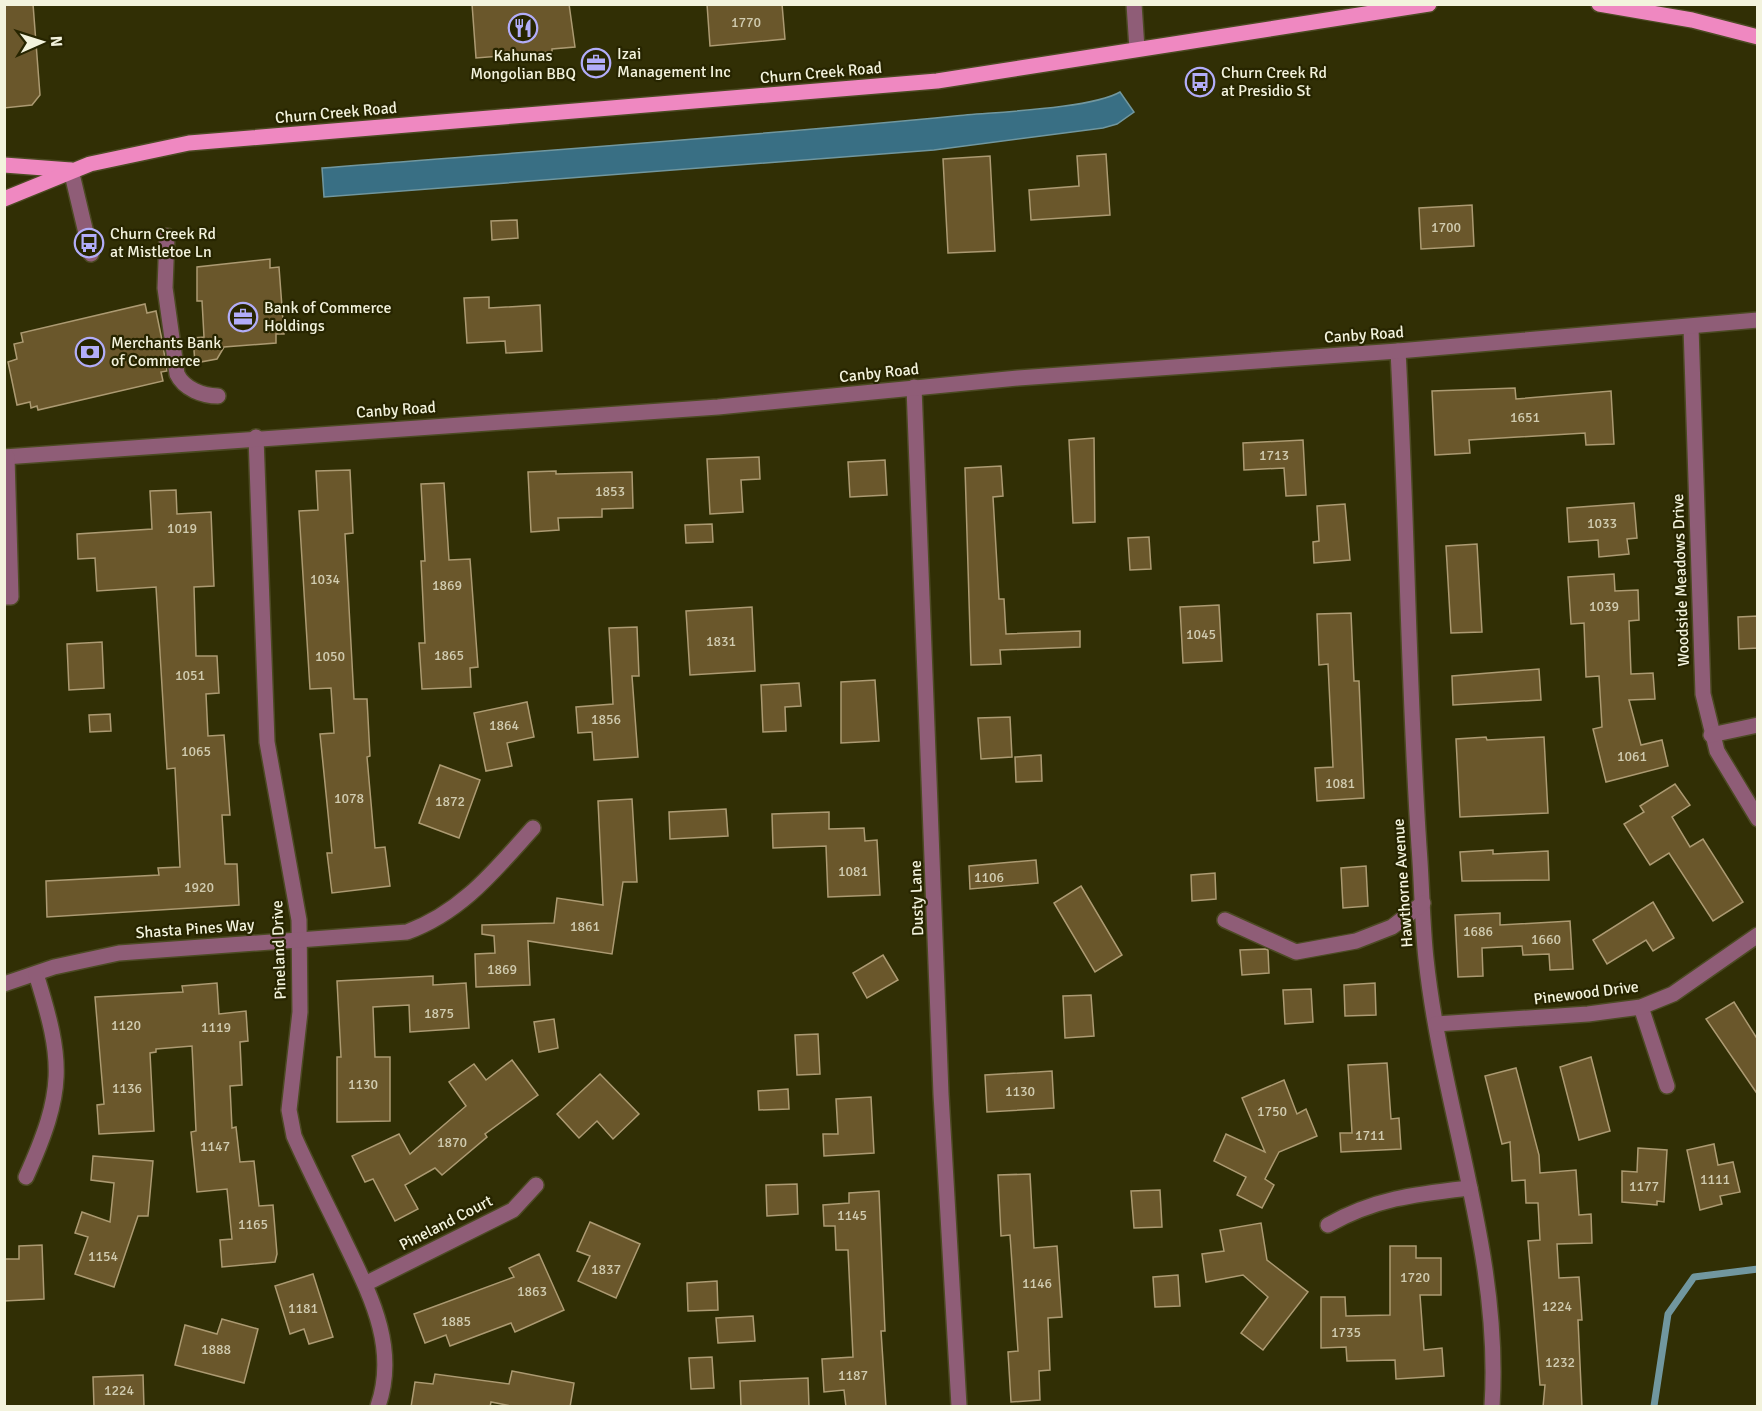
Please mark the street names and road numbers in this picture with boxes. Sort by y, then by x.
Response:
street label: Churn Creek Road [759,58,883,88]
street label: Churn Creek Road [274,98,398,128]
street label: Canby Road [1323,322,1405,348]
street label: Canby Road [838,359,920,387]
street label: Canby Road [355,397,437,423]
street label: Woodside Meadows Drive [1668,493,1694,667]
street label: Hawthorne Avenue [1389,818,1417,948]
street label: Dusty Lane [906,860,928,936]
street label: Pineland Drive [267,900,291,1000]
street label: Shasta Pines Way [135,915,256,943]
street label: Pinewood Drive [1532,977,1640,1009]
street label: Pineland Court [396,1191,496,1255]

